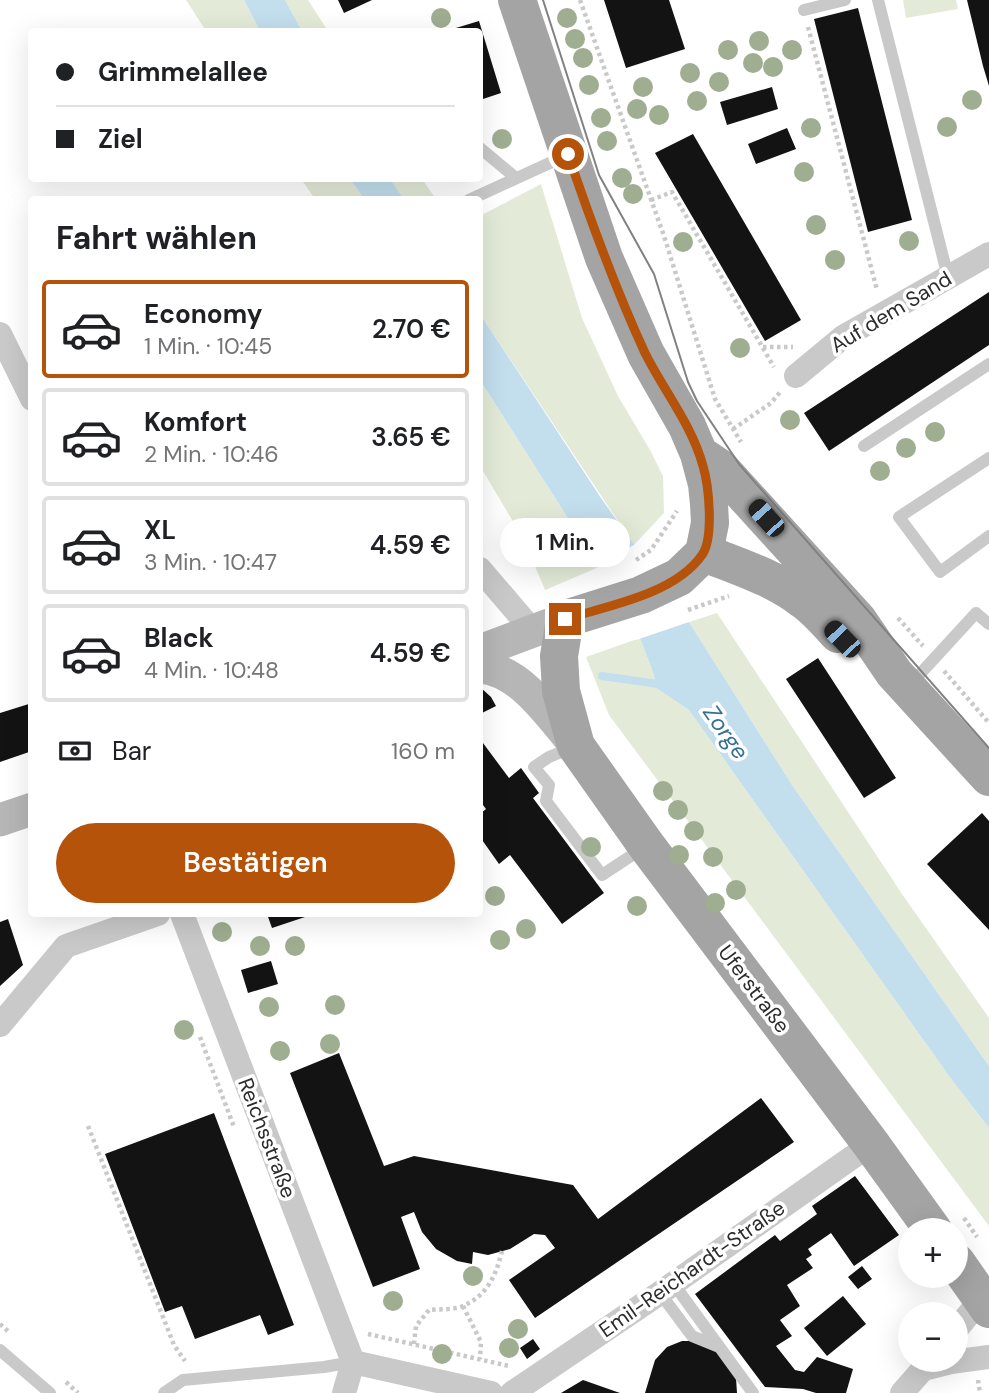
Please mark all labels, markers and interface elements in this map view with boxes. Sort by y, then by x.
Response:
text: Grimmelallee [98,55,268,89]
text: Ziel [98,122,143,156]
route start [552,138,584,170]
text: Fahrt wählen [56,217,257,259]
street label: Auf dem Sand [825,265,957,359]
text: Economy [144,297,262,331]
icon: car [60,298,123,361]
text: 2.70 € [372,312,451,346]
text: 1 Min. · 10:45 [144,331,272,361]
text: Komfort [144,405,247,439]
icon: car [60,406,123,469]
text: 3.65 € [371,420,451,454]
text: 2 Min. · 10:46 [144,439,279,469]
car [745,495,788,541]
text: XL [144,513,176,547]
icon: car [60,514,123,577]
callout: 1 Min. [500,518,630,566]
text: 1 Min. [535,527,595,557]
text: 4.59 € [370,528,451,562]
text: 3 Min. · 10:47 [144,547,277,577]
route end [549,603,581,635]
car [820,617,865,661]
text: Black [144,621,214,655]
icon: car [60,622,123,685]
text: 4.59 € [370,636,451,670]
text: 4 Min. · 10:48 [144,655,279,685]
water label: Zorge [696,699,756,765]
icon: cash [56,732,94,770]
text: Bar [112,734,151,768]
text: 160 m [391,736,455,766]
button: Bestätigen [56,823,455,903]
street label: Uferstraße [712,939,796,1039]
street label: Reichsstraße [231,1074,303,1202]
street label: Emil-Reichardt-Straße [593,1194,791,1344]
map controls [898,1218,968,1372]
button: + [898,1218,968,1288]
button: − [898,1302,968,1372]

